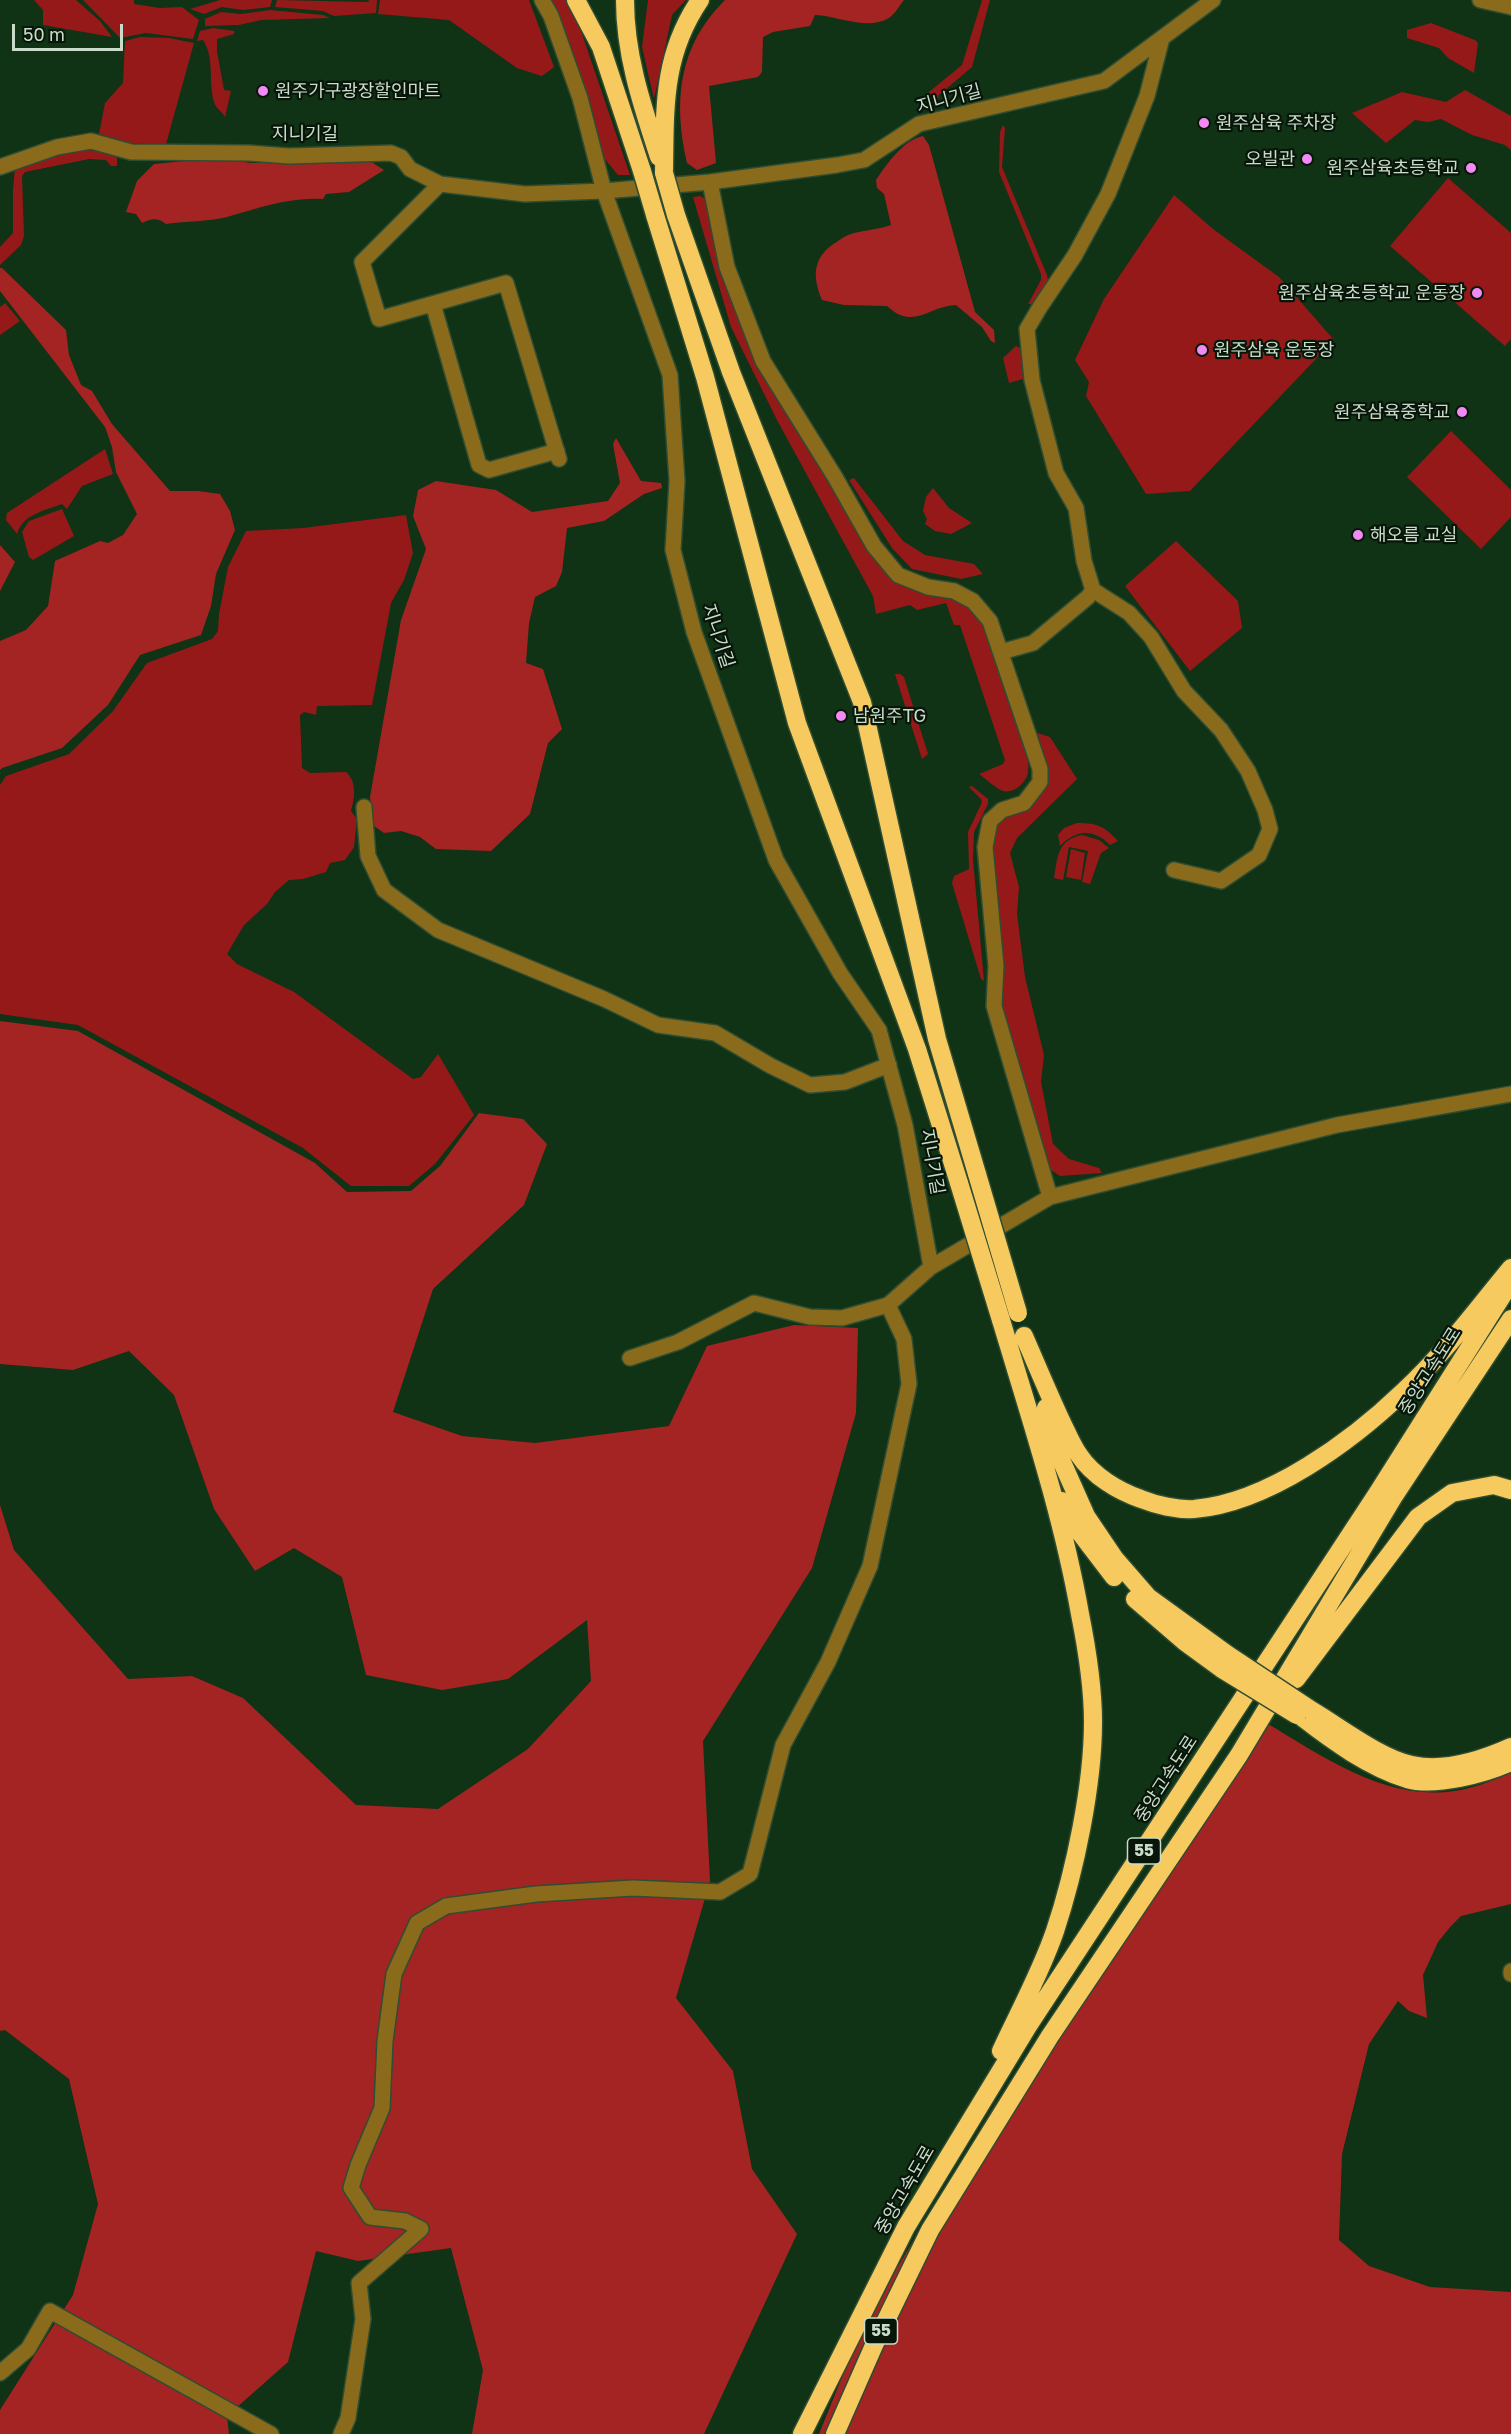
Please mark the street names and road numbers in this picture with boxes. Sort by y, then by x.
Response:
street label: 지니기길 [914,80,984,118]
street label: 지니기길 [272,123,338,145]
street label: 지니기길 [697,601,739,671]
street label: 지니기길 [916,1128,948,1196]
street label: 중앙고속도로 [1395,1323,1465,1419]
street label: 중앙고속도로 [1130,1731,1202,1827]
road number: 55 [1128,1838,1160,1864]
street label: 중앙고속도로 [871,2142,939,2238]
road number: 55 [864,2318,898,2344]

